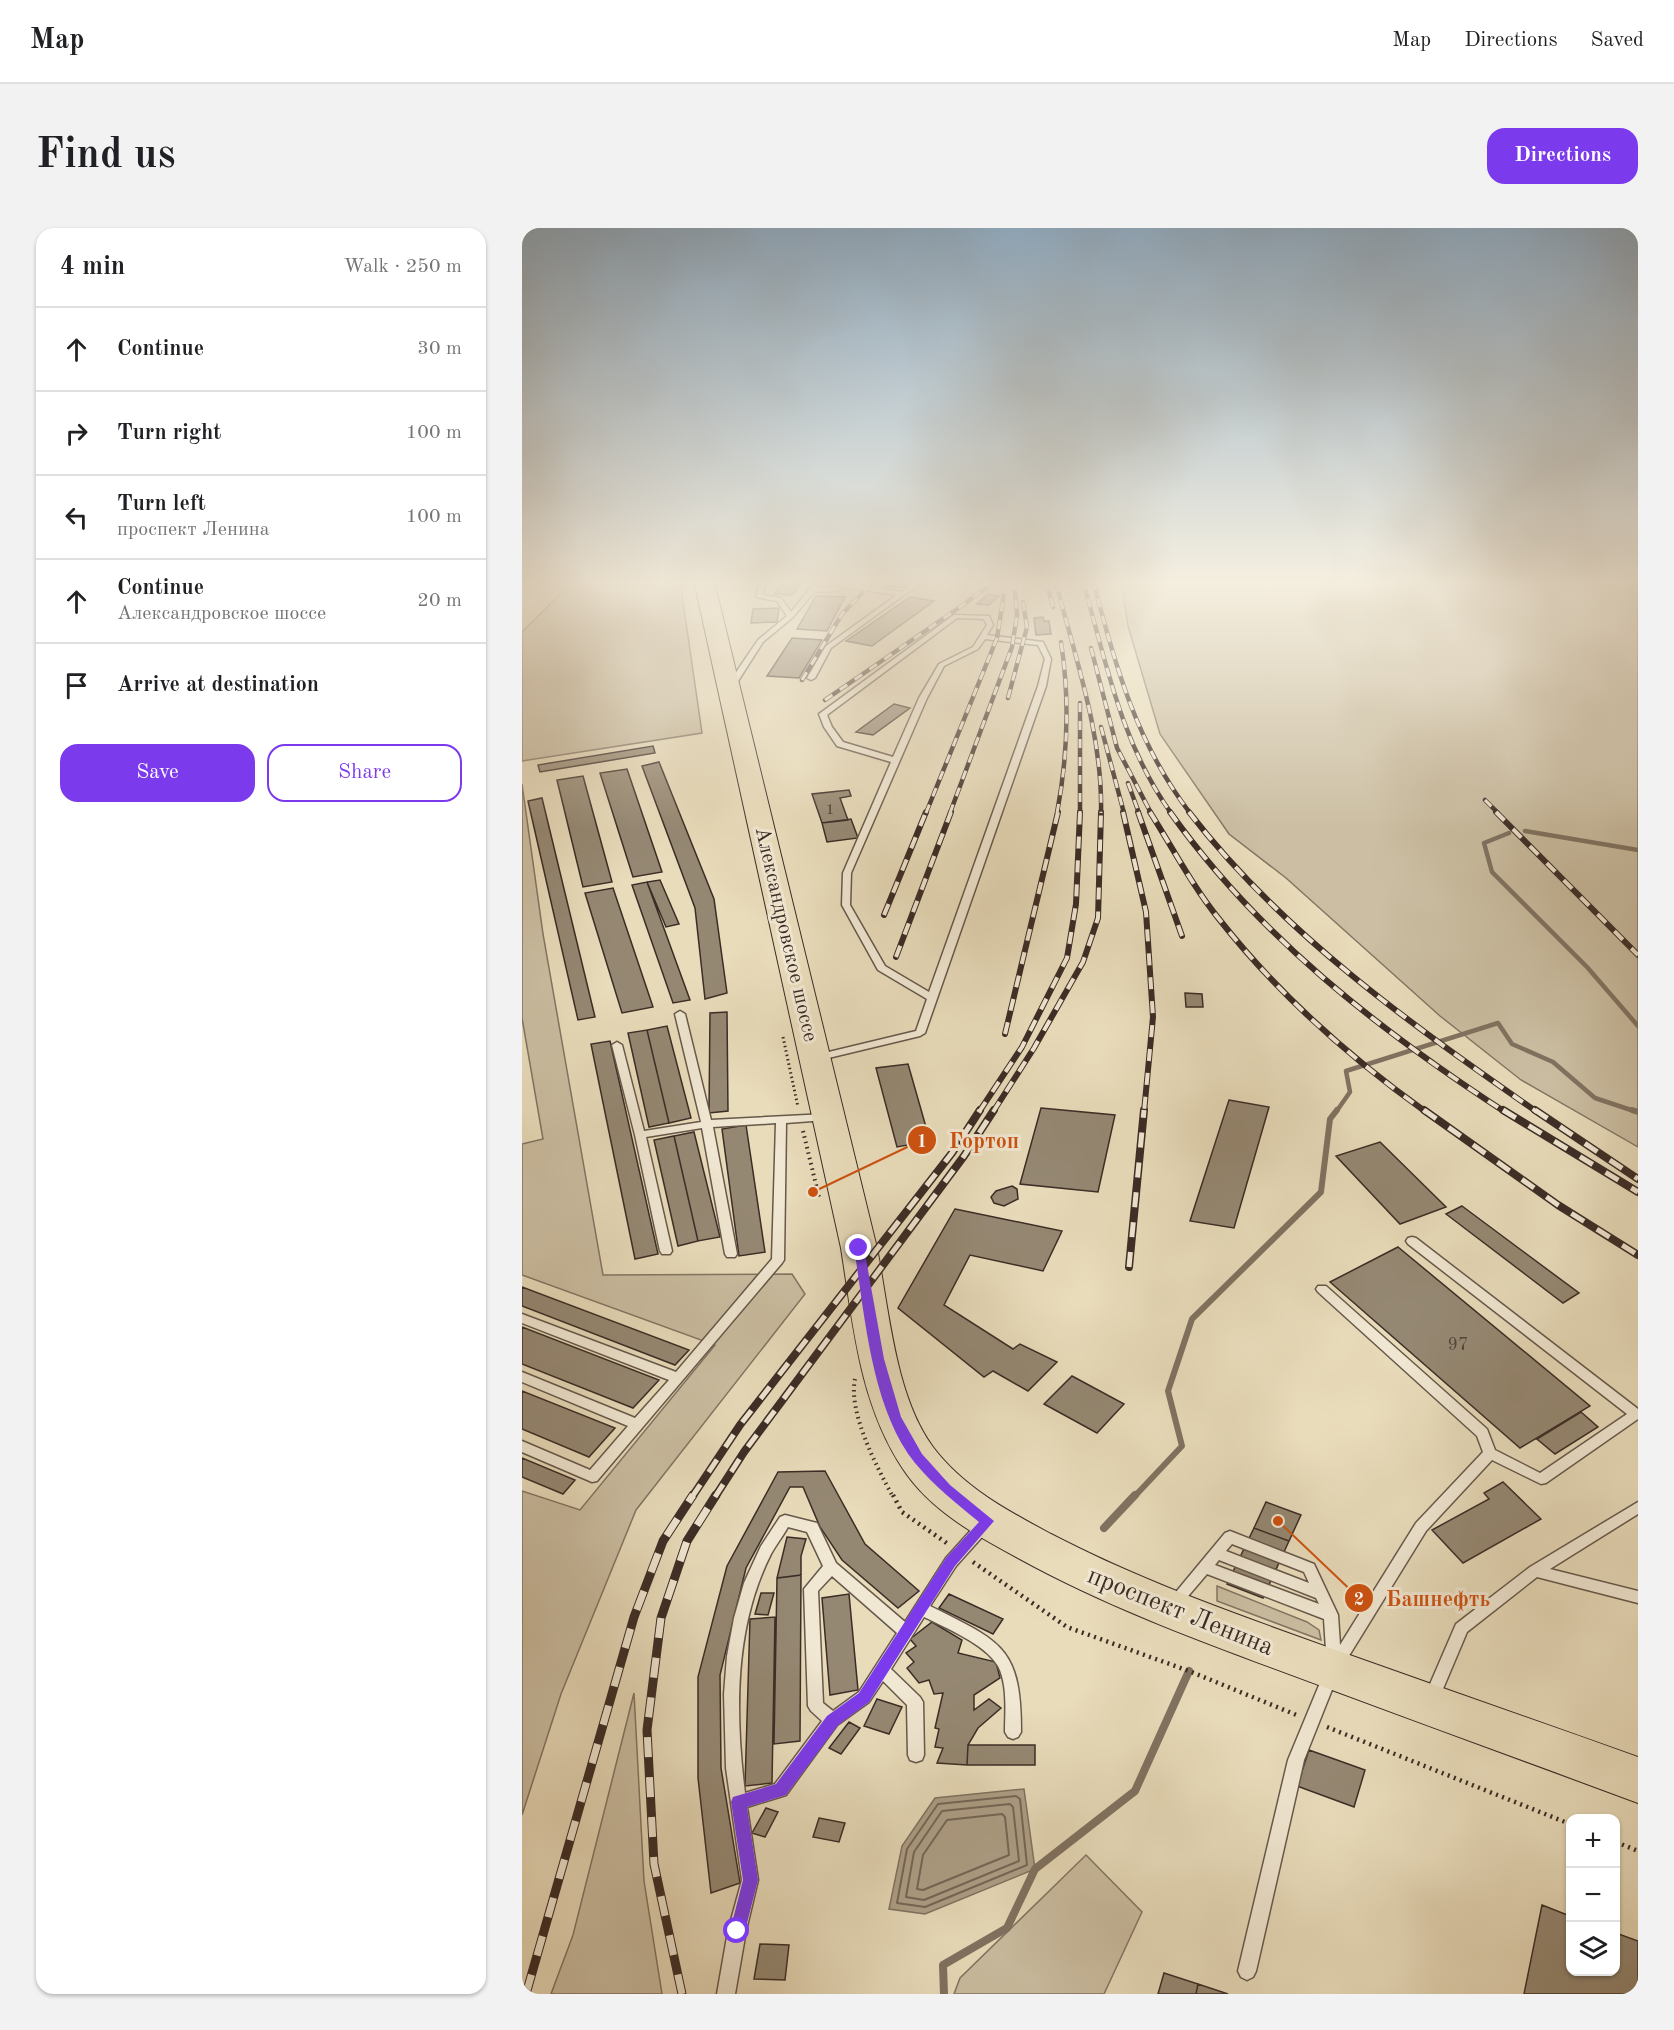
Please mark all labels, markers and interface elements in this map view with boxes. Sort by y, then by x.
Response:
text: Map [30,27,84,55]
text: Map [1392,30,1431,51]
text: Directions [1464,30,1558,51]
text: Saved [1591,30,1644,51]
button: Directions [1487,128,1638,184]
text: Find us [36,135,175,177]
text: 4 min [60,254,125,280]
text: Walk · 250 m [343,257,462,277]
icon: ahead [60,333,93,366]
text: Continue [117,338,204,360]
text: 30 m [417,339,462,359]
icon: right [60,417,93,450]
text: Turn right [117,422,221,444]
text: 100 m [406,423,462,443]
text: Turn left [117,493,206,515]
icon: left [60,501,93,534]
text: 100 m [406,507,462,527]
text: проспект Ленина [117,520,270,540]
text: Continue [117,577,204,599]
icon: ahead [60,585,93,618]
text: 20 m [417,591,462,611]
text: Александровское шоссе [117,604,326,624]
icon: arrive [60,669,93,702]
text: Arrive at destination [117,674,319,696]
button: Save [60,744,255,802]
button: Share [267,744,462,802]
house number: 1 [826,803,834,818]
street label: Александровское шоссе [751,825,820,1044]
callout: Гортоп [907,1120,1031,1160]
text: Гортоп [949,1131,1019,1153]
text: 1 [917,1133,927,1151]
route end [845,1234,871,1260]
house number: 97 [1448,1336,1468,1354]
street label: проспект Ленина [1083,1563,1277,1661]
callout: Башнефть [1344,1578,1502,1618]
text: Башнефть [1386,1589,1490,1612]
text: 2 [1354,1591,1364,1609]
map controls [1566,1814,1620,1976]
button: + [1566,1814,1620,1868]
button: − [1566,1868,1620,1922]
route start [723,1917,749,1943]
button: layers [1566,1922,1620,1976]

